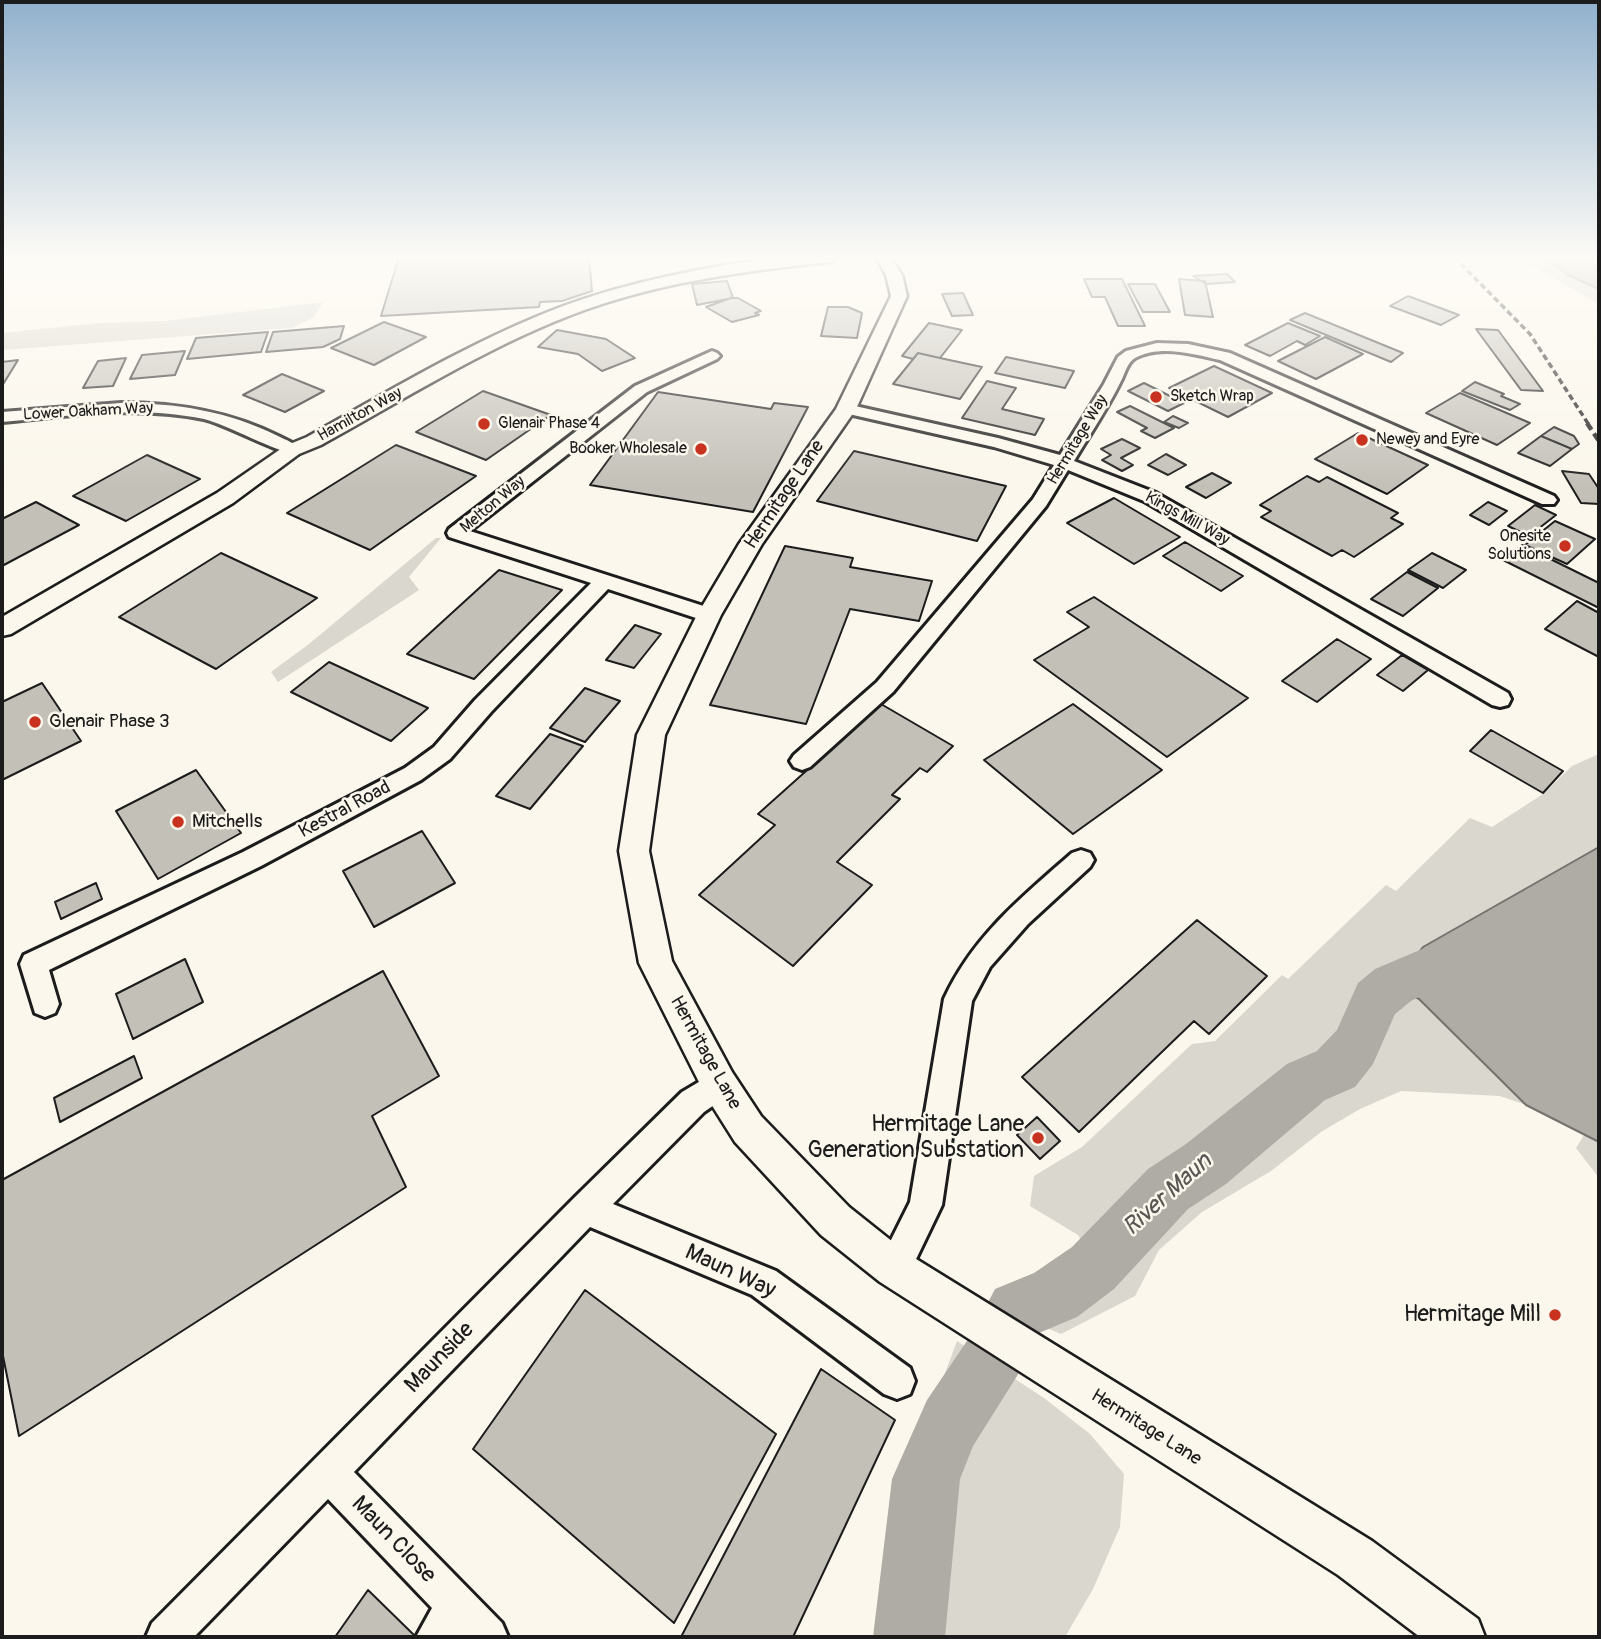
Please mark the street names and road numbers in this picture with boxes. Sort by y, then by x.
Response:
street label: Hamilton Way [314,384,406,446]
street label: Hermitage Way [1044,392,1112,488]
street label: Lower Oakham Way [23,399,153,425]
street label: Hermitage Lane [740,436,830,554]
street label: Melton Way [457,472,529,538]
street label: Kings Mill Way [1141,488,1233,550]
street label: Kestral Road [295,776,395,844]
street label: Hermitage Lane [664,992,746,1114]
street label: Maun Way [680,1239,780,1305]
street label: Maunside [399,1317,481,1399]
street label: Hermitage Lane [1086,1385,1206,1471]
street label: Maun Close [345,1491,441,1589]

